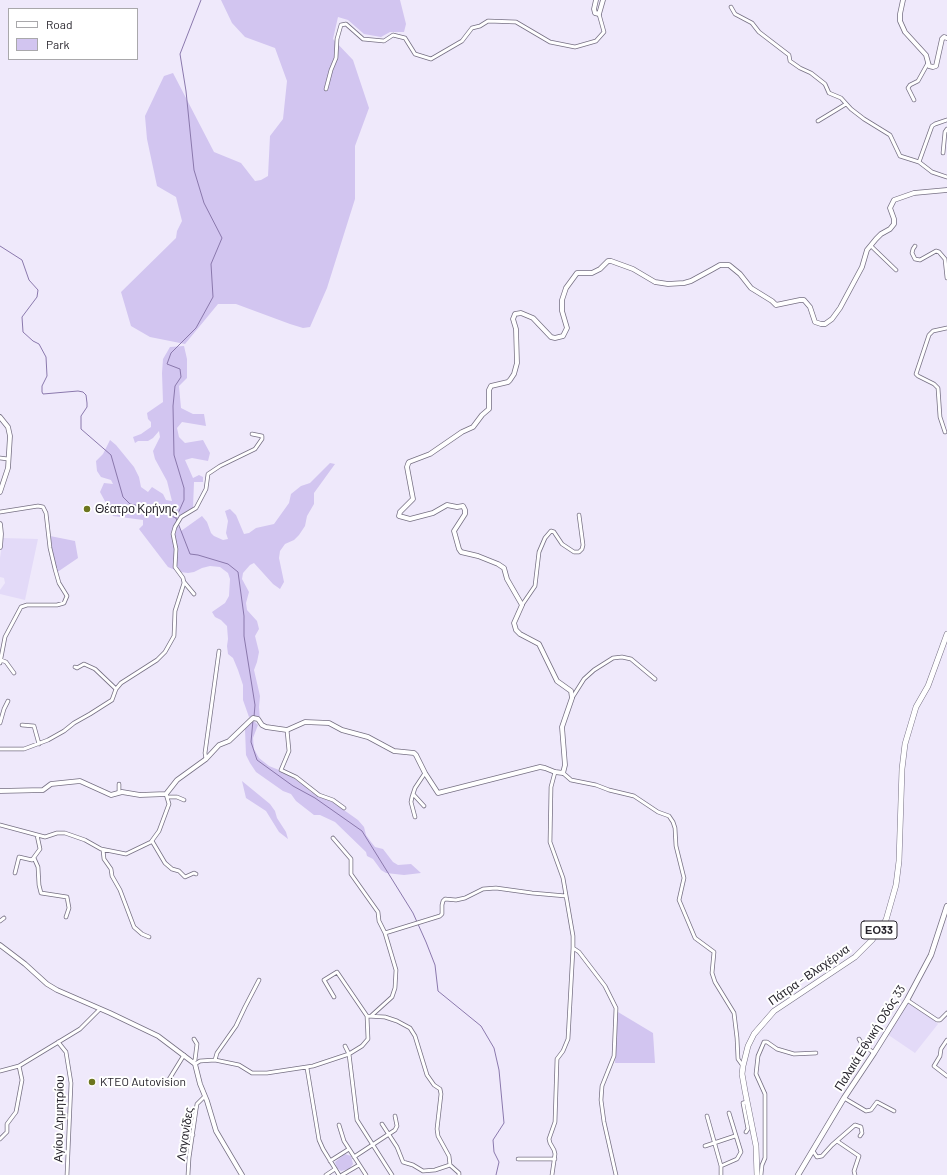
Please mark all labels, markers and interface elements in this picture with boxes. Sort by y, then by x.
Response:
legend [8,8,138,60]
text: Road [46,17,73,31]
text: Park [46,37,70,51]
place label: Θέατρο Κρήνης [95,502,177,516]
marker: Θέατρο Κρήνης [82,504,92,514]
road number: ΕΟ33 [861,921,897,939]
street label: Πάτρα - Βλαχέρνα [766,942,852,1008]
street label: Παλαιά Εθνική Οδός 33 [832,982,908,1094]
street label: Αγίου Δημητρίου [51,1075,67,1163]
place label: KTEO Autovision [100,1075,186,1089]
marker: KTEO Autovision [87,1077,97,1087]
street label: Λαγανίδες [174,1106,196,1162]

